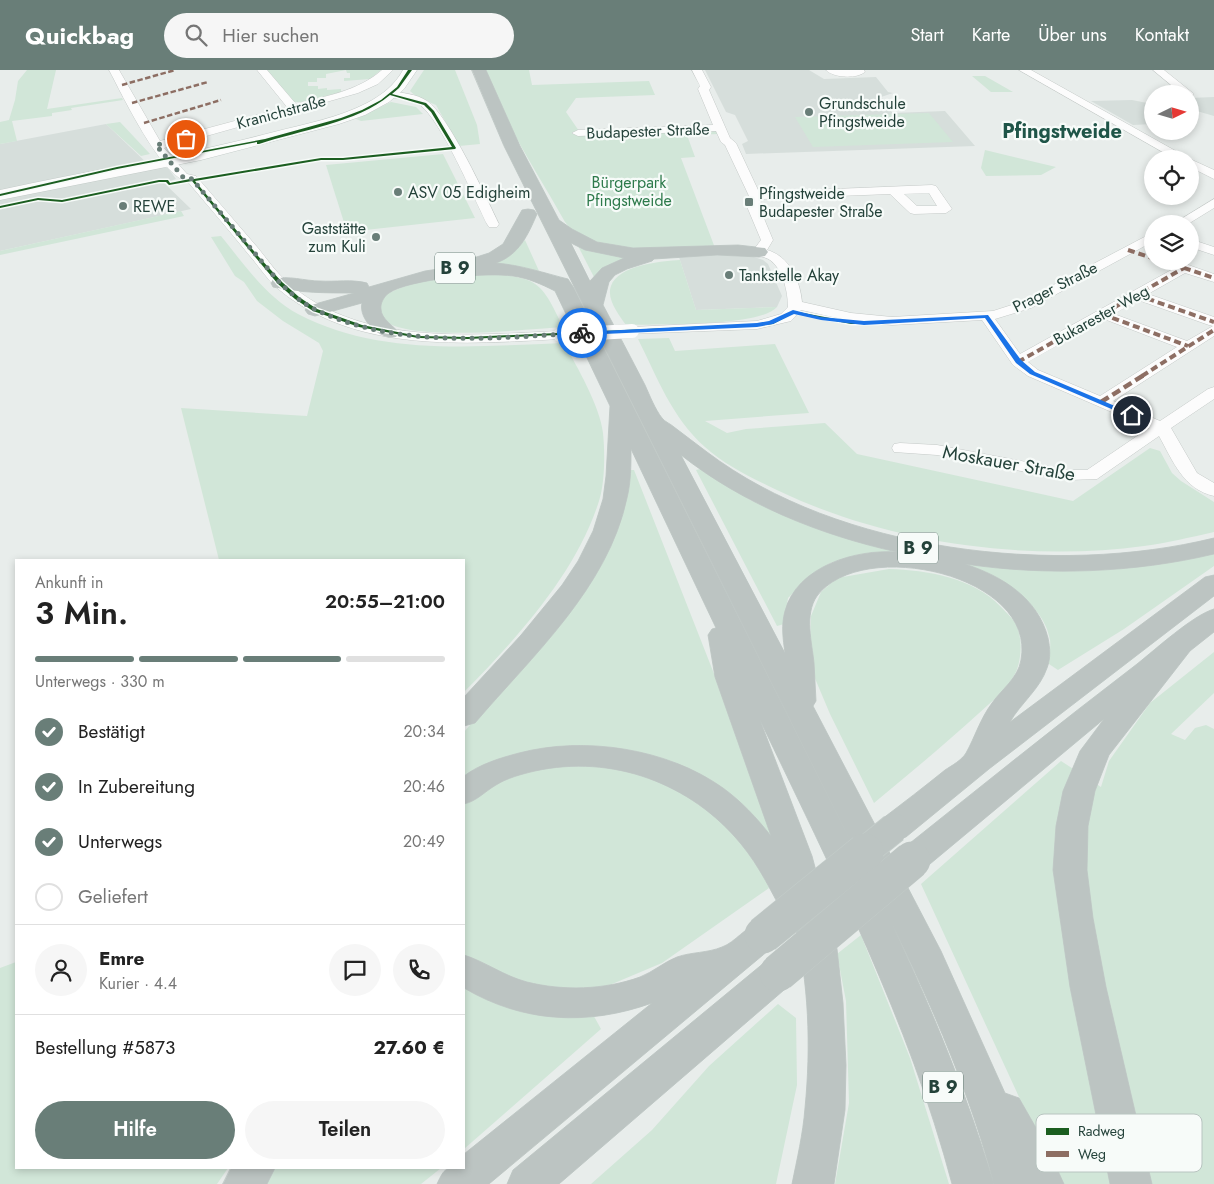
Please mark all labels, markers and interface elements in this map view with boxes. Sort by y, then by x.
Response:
search box [164,13,514,58]
text: Quickbag [25,18,134,53]
icon: search [182,21,210,49]
text: Hier suchen [222,22,319,49]
text: Start [910,22,944,48]
text: Karte [972,22,1010,48]
text: Über uns [1038,22,1107,48]
text: Kontakt [1135,22,1189,48]
north arrow [1144,85,1199,140]
map controls [1144,85,1199,270]
street label: Kranichstraße [234,89,328,135]
place label: Grundschule Pfingstweide [819,92,906,133]
marker: Grundschule Pfingstweide [803,106,815,118]
street label: Budapester Straße [586,117,710,145]
district label: Pfingstweide [1002,117,1122,146]
pin [165,118,207,160]
icon: bag [172,125,200,153]
button: locate [1144,150,1199,205]
park label: Bürgerpark Pfingstweide [586,171,672,212]
place label: ASV 05 Edigheim [408,181,531,204]
place label: Pfingstweide Budapester Straße [759,182,882,223]
marker: ASV 05 Edigheim [392,186,404,198]
place label: REWE [133,195,175,218]
marker: Pfingstweide Budapester Straße [743,196,755,208]
marker: REWE [117,200,129,212]
button: layers [1144,215,1199,270]
place label: Gaststätte zum Kuli [302,217,366,258]
marker: Gaststätte zum Kuli [370,231,382,243]
road number: B 9 [435,252,475,284]
street label: Prager Straße [1009,256,1101,318]
place label: Tankstelle Akay [739,264,840,287]
marker: Tankstelle Akay [723,269,735,281]
street label: Bukarester Weg [1049,279,1153,351]
courier [557,308,607,358]
icon: bike [568,319,596,347]
pin [1111,394,1153,436]
icon: home [1118,401,1146,429]
street label: Moskauer Straße [941,438,1078,488]
road number: B 9 [898,532,938,563]
text: Ankunft in [35,571,103,594]
text: 20:55–21:00 [325,588,445,615]
text: 3 Min. [35,590,128,636]
text: Unterwegs · 330 m [35,670,165,693]
icon: check [35,718,63,746]
text: Bestätigt [78,718,145,745]
text: 20:34 [403,720,445,743]
icon: check [35,773,63,801]
text: In Zubereitung [78,773,195,800]
text: 20:46 [403,775,445,798]
icon: check [35,828,63,856]
text: Unterwegs [78,828,162,855]
text: 20:49 [403,830,445,853]
text: Geliefert [78,883,148,910]
button: person [35,944,87,996]
button: chat [329,944,381,996]
button: phone [393,944,445,996]
text: Emre [99,945,144,972]
text: Kurier · 4.4 [99,972,177,995]
text: Bestellung #5873 [35,1034,175,1061]
text: 27.60 € [373,1034,445,1061]
road number: B 9 [923,1072,963,1102]
button: Hilfe [35,1101,235,1159]
button: Teilen [245,1101,445,1159]
legend [1036,1114,1202,1172]
text: Radweg [1078,1121,1125,1141]
text: Weg [1078,1144,1106,1164]

